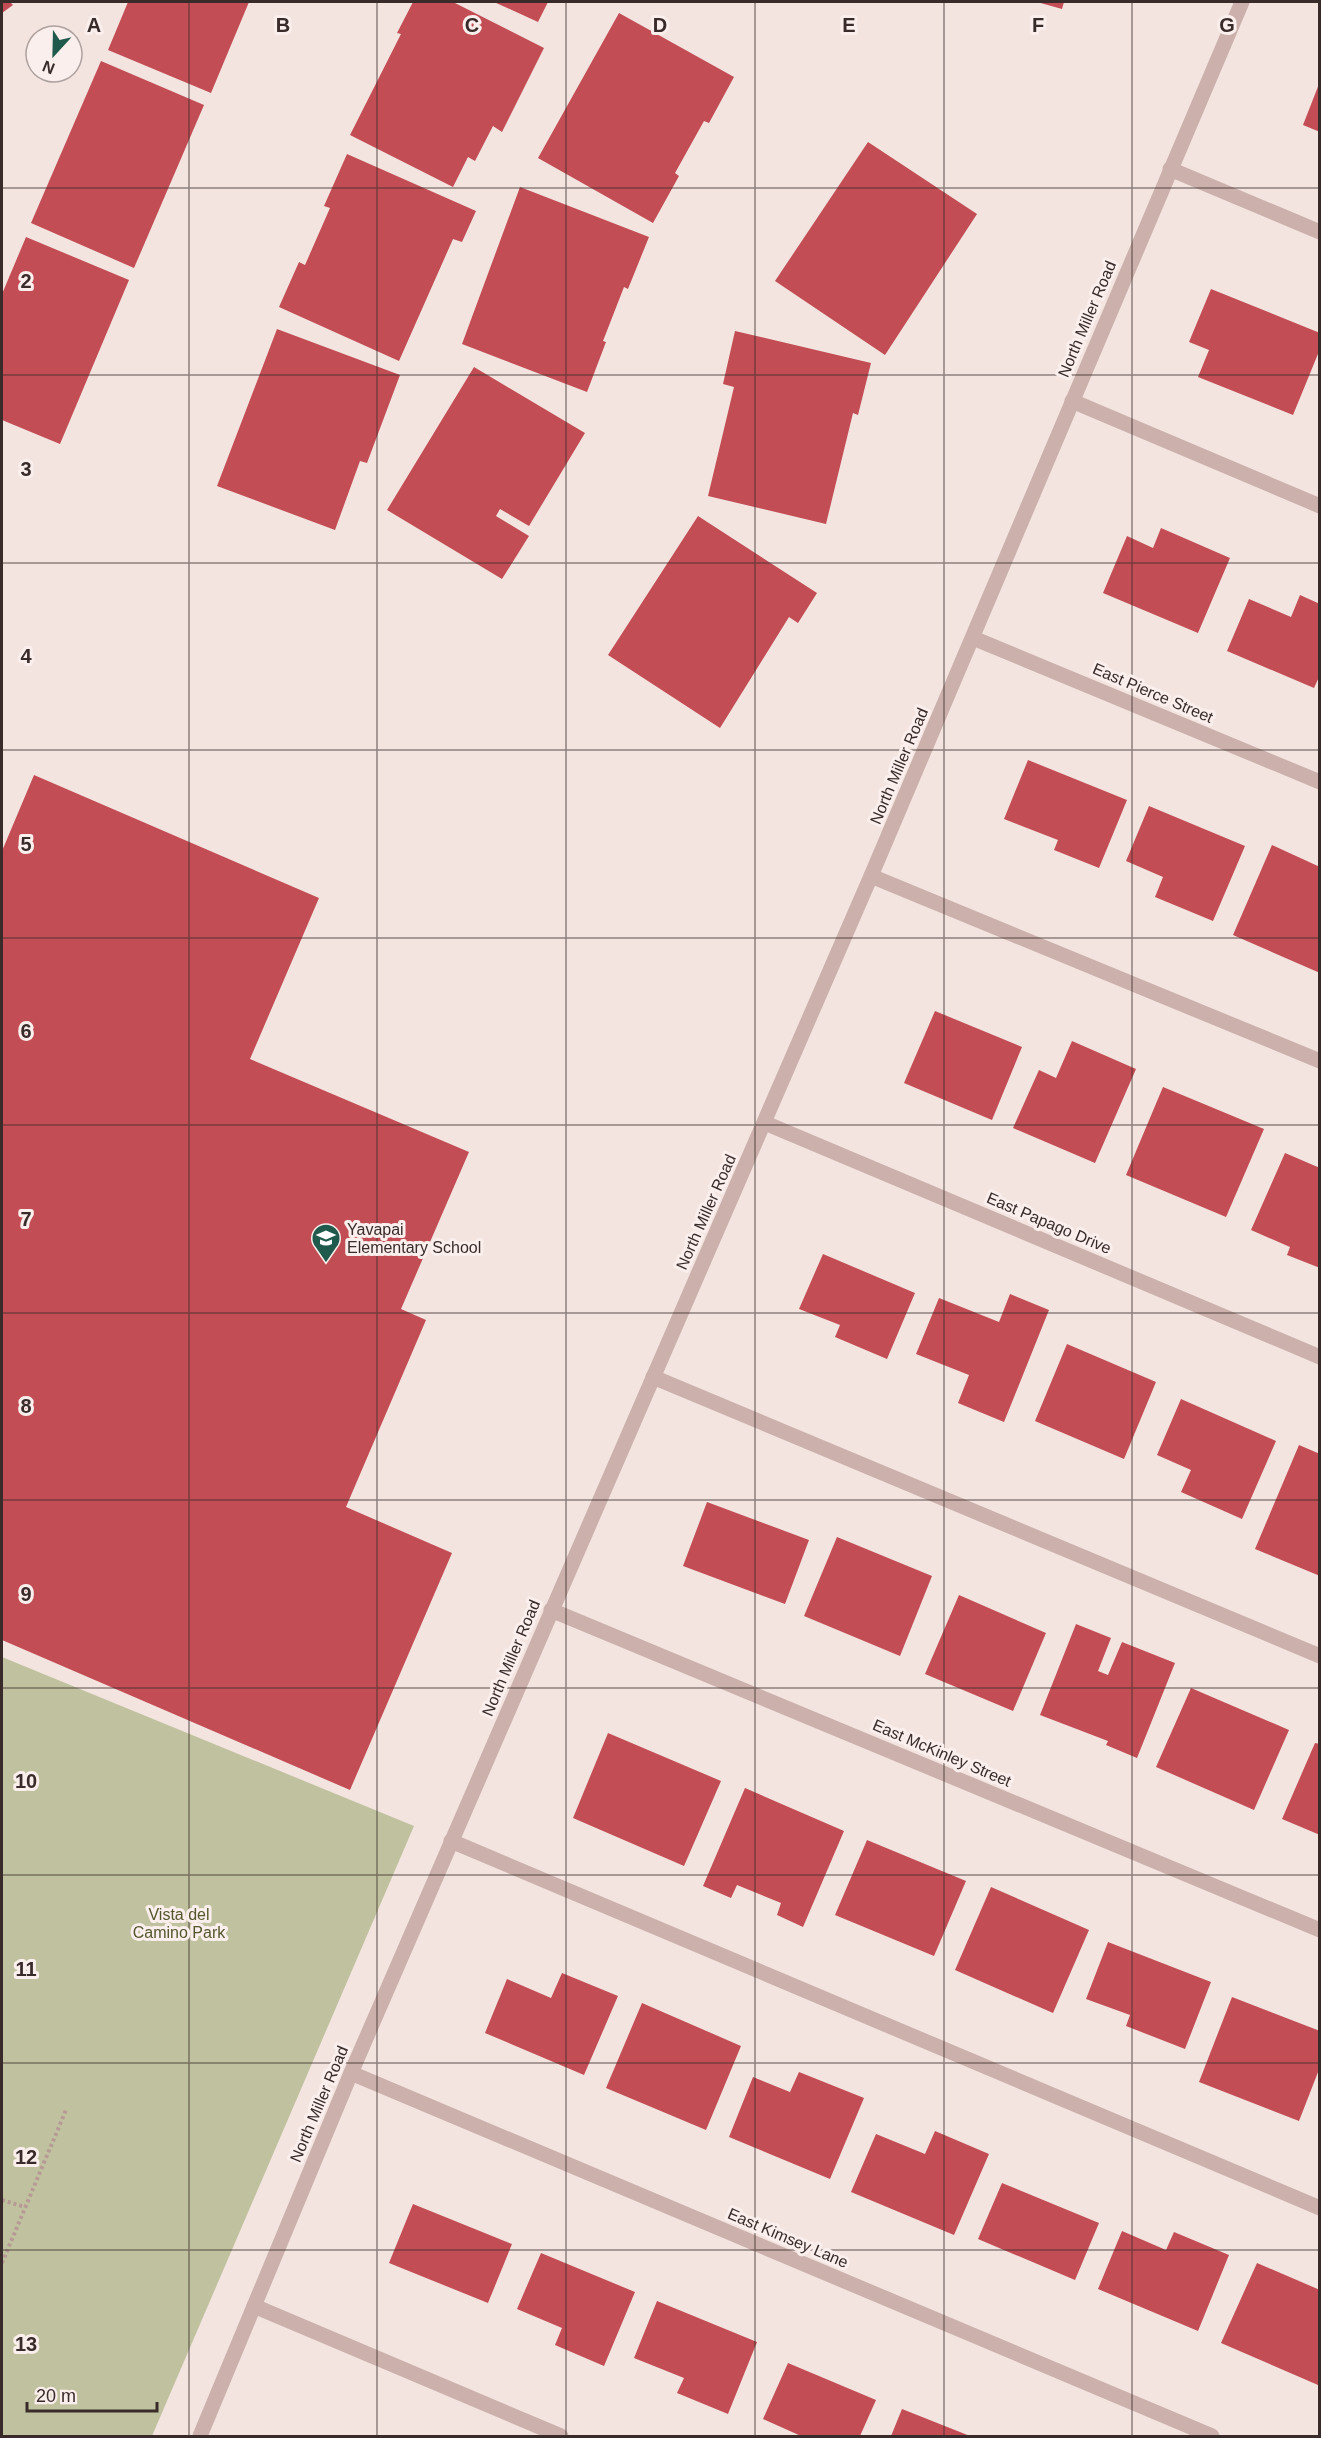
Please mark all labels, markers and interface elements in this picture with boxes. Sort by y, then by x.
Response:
text: A [87,14,101,36]
text: B [276,14,290,36]
text: C [465,14,479,36]
text: D [653,14,667,36]
text: E [842,14,856,36]
text: F [1032,14,1044,36]
text: G [1219,14,1235,36]
north arrow [24,24,84,84]
text: N [40,57,57,77]
street label: North Miller Road [1055,258,1119,380]
text: 2 [20,270,32,292]
text: 3 [20,458,32,480]
text: 4 [20,645,32,667]
street label: East Pierce Street [1090,660,1216,726]
street label: North Miller Road [867,705,931,827]
text: 5 [20,833,32,855]
text: 6 [20,1020,32,1042]
street label: North Miller Road [673,1152,739,1272]
street label: East Papago Drive [984,1189,1114,1257]
text: 7 [20,1208,32,1230]
place label: Yavapai Elementary School [347,1221,481,1256]
school or university icon: Yavapai Elementary School [310,1222,342,1264]
text: 8 [20,1395,32,1417]
text: 9 [20,1583,32,1605]
street label: North Miller Road [479,1597,543,1719]
street label: East McKinley Street [870,1716,1014,1790]
text: 10 [15,1770,37,1792]
park label: Vista del Camino Park [133,1906,226,1941]
text: 11 [15,1958,37,1980]
street label: North Miller Road [287,2043,351,2165]
text: 12 [15,2146,37,2168]
street label: East Kimsey Lane [725,2205,851,2271]
text: 13 [15,2333,37,2355]
scale bar [27,2375,158,2413]
text: 20 m [36,2386,76,2406]

